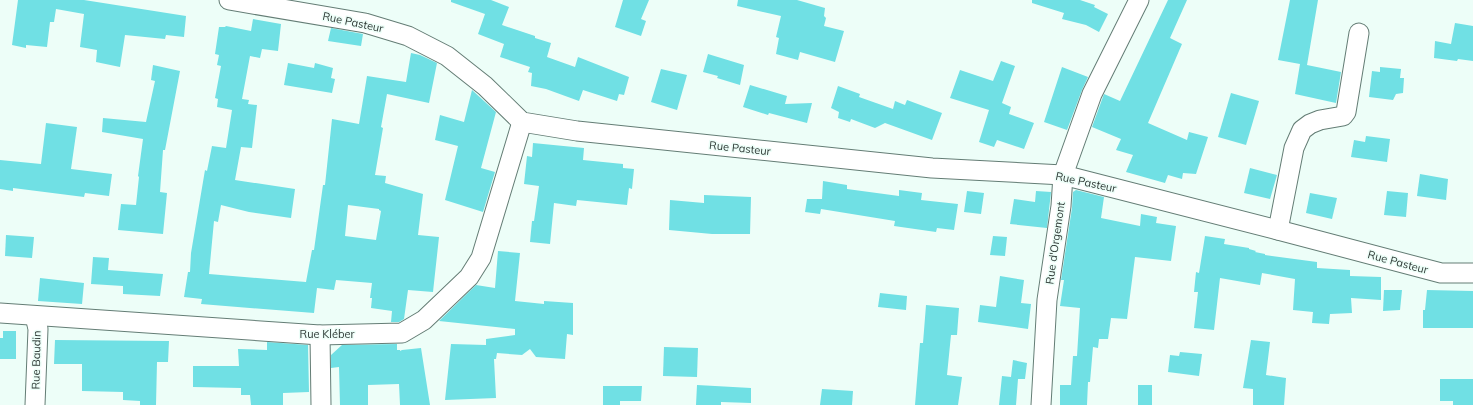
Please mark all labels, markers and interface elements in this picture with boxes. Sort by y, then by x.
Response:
street label: Rue Pasteur [321,9,385,35]
street label: Rue Pasteur [709,138,771,158]
street label: Rue Pasteur [1054,169,1118,195]
street label: Rue d'Orgemont [1042,201,1068,285]
street label: Rue Pasteur [1366,247,1430,277]
street label: Rue Kléber [300,327,354,341]
street label: Rue Baudin [28,330,44,390]

